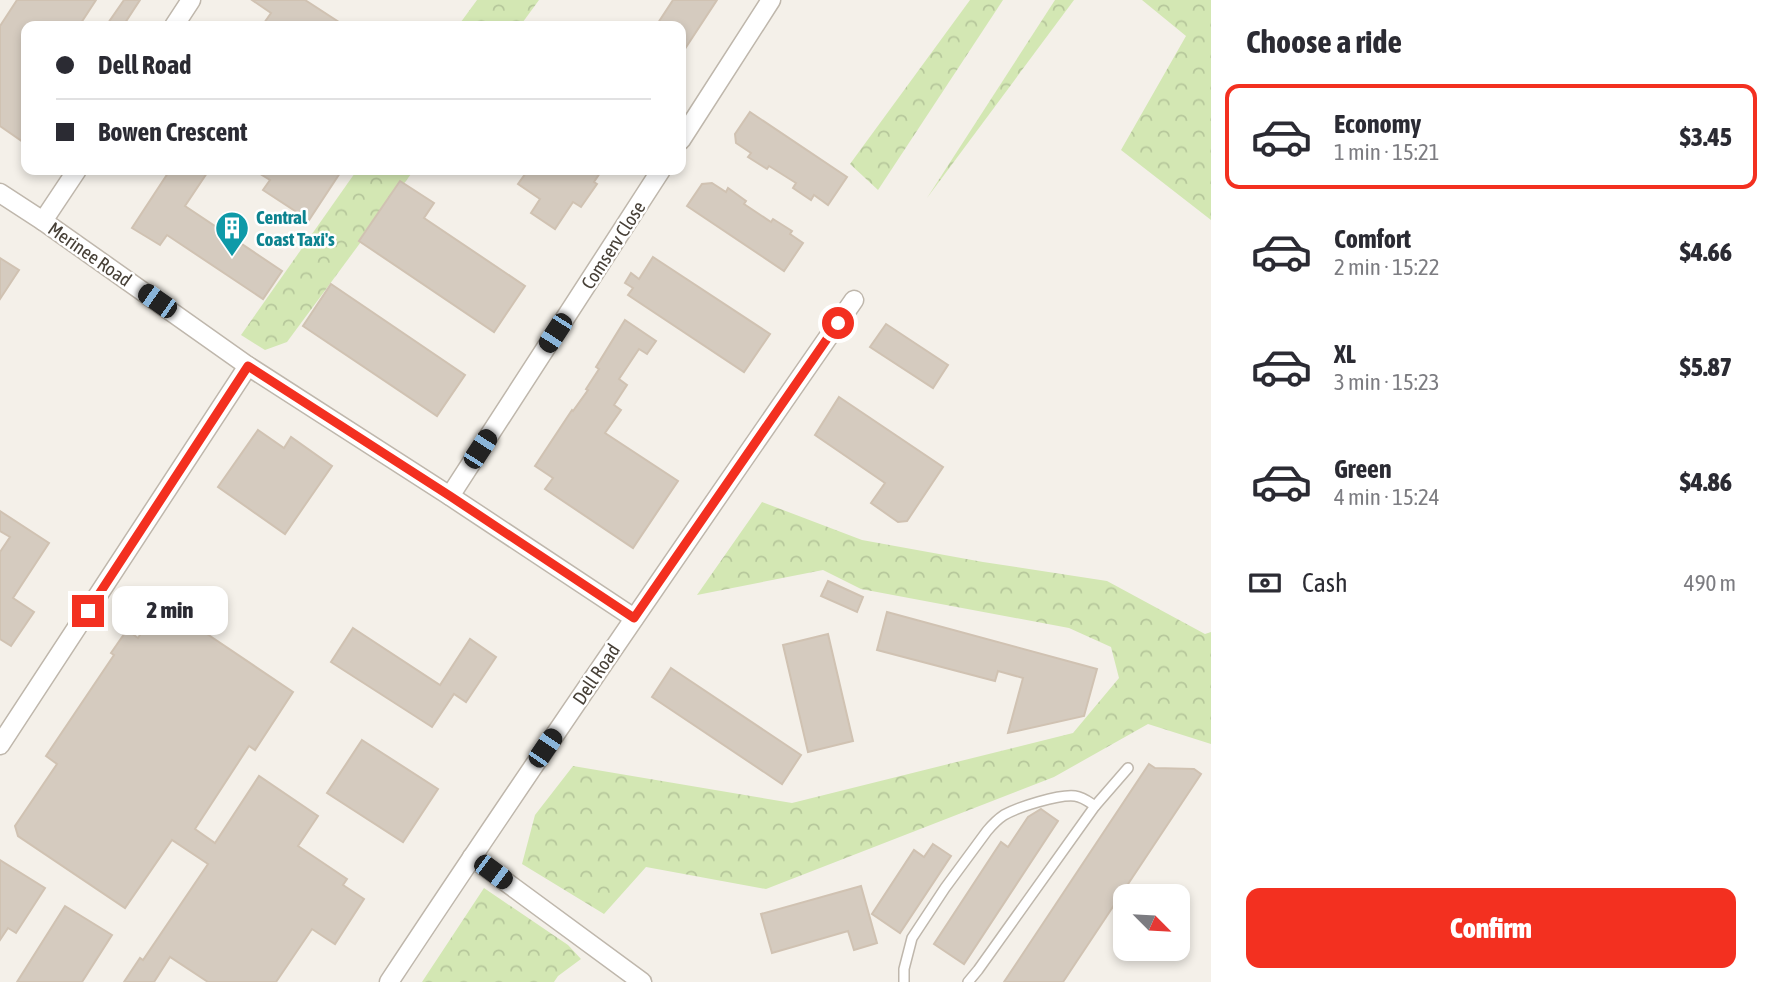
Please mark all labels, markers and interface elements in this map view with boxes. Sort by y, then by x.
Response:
text: Choose a ride [1246,23,1402,60]
text: Dell Road [98,50,191,80]
icon: car [1250,105,1313,168]
text: Economy [1334,109,1421,139]
text: Bowen Crescent [98,117,247,147]
text: $3.45 [1680,122,1732,152]
text: 1 min · 15:21 [1334,139,1440,165]
street label: Comserv Close [576,197,650,293]
place label: Central Coast Taxi's [256,206,335,250]
building icon: Central Coast Taxi's [213,209,251,258]
street label: Merinee Road [44,217,136,291]
icon: car [1250,220,1313,283]
text: Comfort [1334,224,1411,254]
text: $4.66 [1680,237,1732,267]
text: 2 min · 15:22 [1334,254,1440,280]
car [134,280,181,322]
route start [822,307,854,339]
car [535,310,576,356]
icon: car [1250,335,1313,398]
text: XL [1334,339,1356,369]
text: $5.87 [1680,352,1732,382]
text: 3 min · 15:23 [1334,369,1440,395]
car [460,426,501,472]
icon: car [1250,450,1313,513]
text: Green [1334,454,1392,484]
text: $4.86 [1680,467,1732,497]
text: 4 min · 15:24 [1334,484,1440,510]
icon: cash [1246,564,1284,602]
text: Cash [1302,568,1348,598]
text: 490 m [1684,570,1736,596]
callout: 2 min [112,586,228,636]
route end [72,595,104,627]
text: 2 min [147,597,193,623]
street label: Dell Road [568,640,624,708]
car [525,725,566,771]
car [470,851,517,893]
north arrow [1113,884,1190,961]
map controls [1113,884,1190,961]
button: Confirm [1246,888,1736,968]

